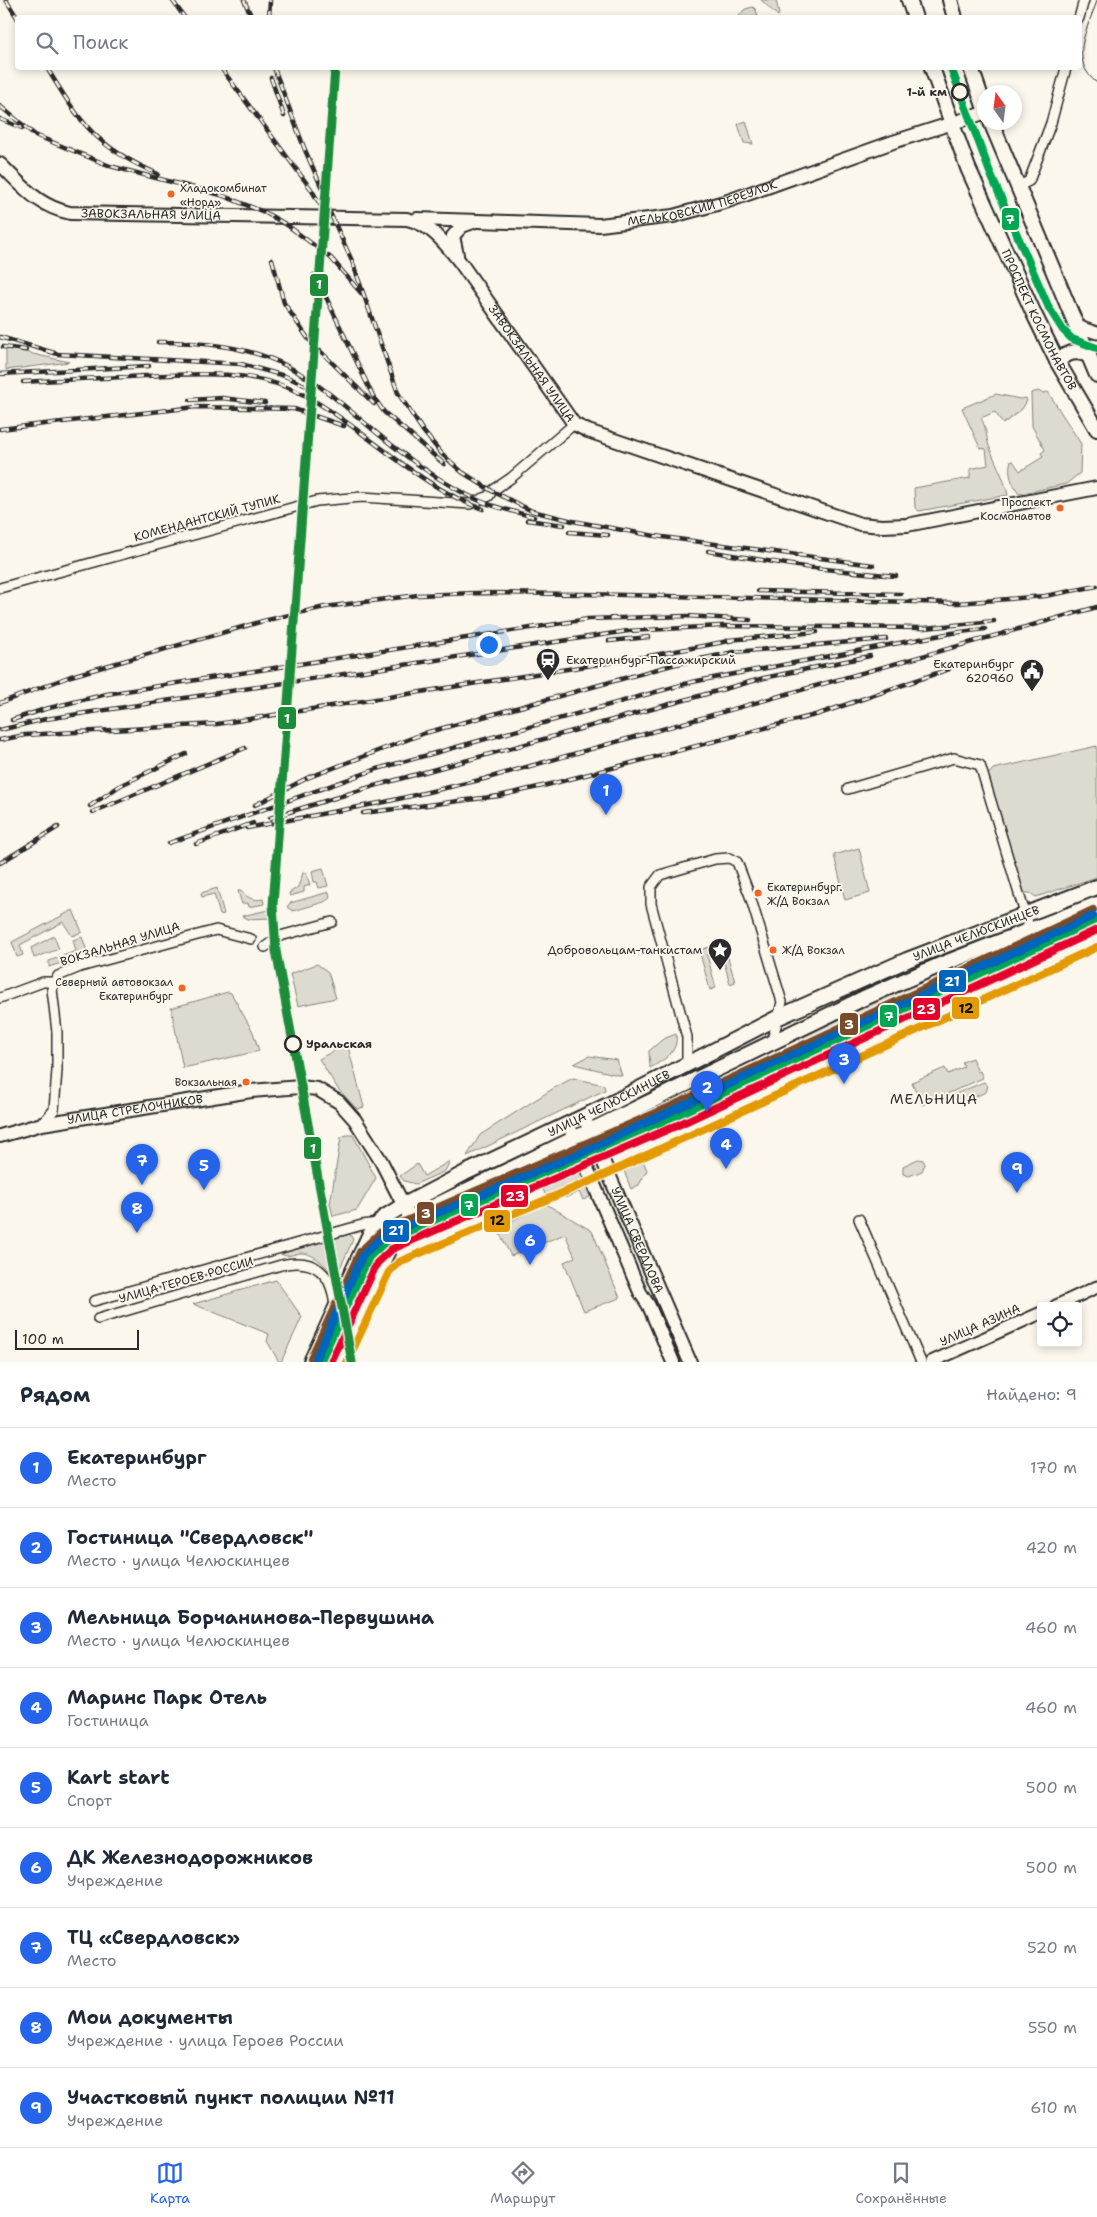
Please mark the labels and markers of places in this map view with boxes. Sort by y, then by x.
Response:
marker: 1-й км [951,83,969,101]
place label: 1-й км [906,84,947,100]
place label: Хладокомбинат «Норд» [180,181,267,210]
marker: Хладокомбинат «Норд» [166,189,176,199]
place label: Проспект Космонавтов [980,495,1051,524]
marker: Проспект Космонавтов [1055,503,1065,513]
station icon: Екатеринбург-Пассажирский [535,647,561,681]
place label: Екатеринбург-Пассажирский [566,652,736,668]
place label: Екатеринбург 620960 [933,656,1015,686]
public building icon: Екатеринбург 620960 [1019,658,1045,692]
pin: 1 [590,774,622,815]
place label: Екатеринбург. Ж/Д Вокзал [767,880,843,909]
marker: Екатеринбург. Ж/Д Вокзал [753,888,763,898]
place icon: Добровольцам-танкистам [707,937,733,971]
place label: Добровольцам-танкистам [548,942,702,958]
place label: Ж/Д Вокзал [782,943,845,958]
marker: Ж/Д Вокзал [768,945,778,955]
place label: Северный автовокзал Екатеринбург [55,975,173,1004]
marker: Северный автовокзал Екатеринбург [177,983,187,993]
marker: Уральская [284,1035,302,1053]
place label: Уральская [306,1036,372,1052]
pin: 3 [828,1043,860,1084]
pin: 2 [691,1071,723,1112]
place label: Вокзальная [175,1075,237,1090]
marker: Вокзальная [241,1077,251,1087]
pin: 4 [710,1128,742,1169]
pin: 7 [126,1144,158,1185]
pin: 5 [188,1149,220,1190]
pin: 9 [1001,1152,1033,1193]
pin: 8 [121,1192,153,1233]
pin: 6 [514,1224,546,1265]

